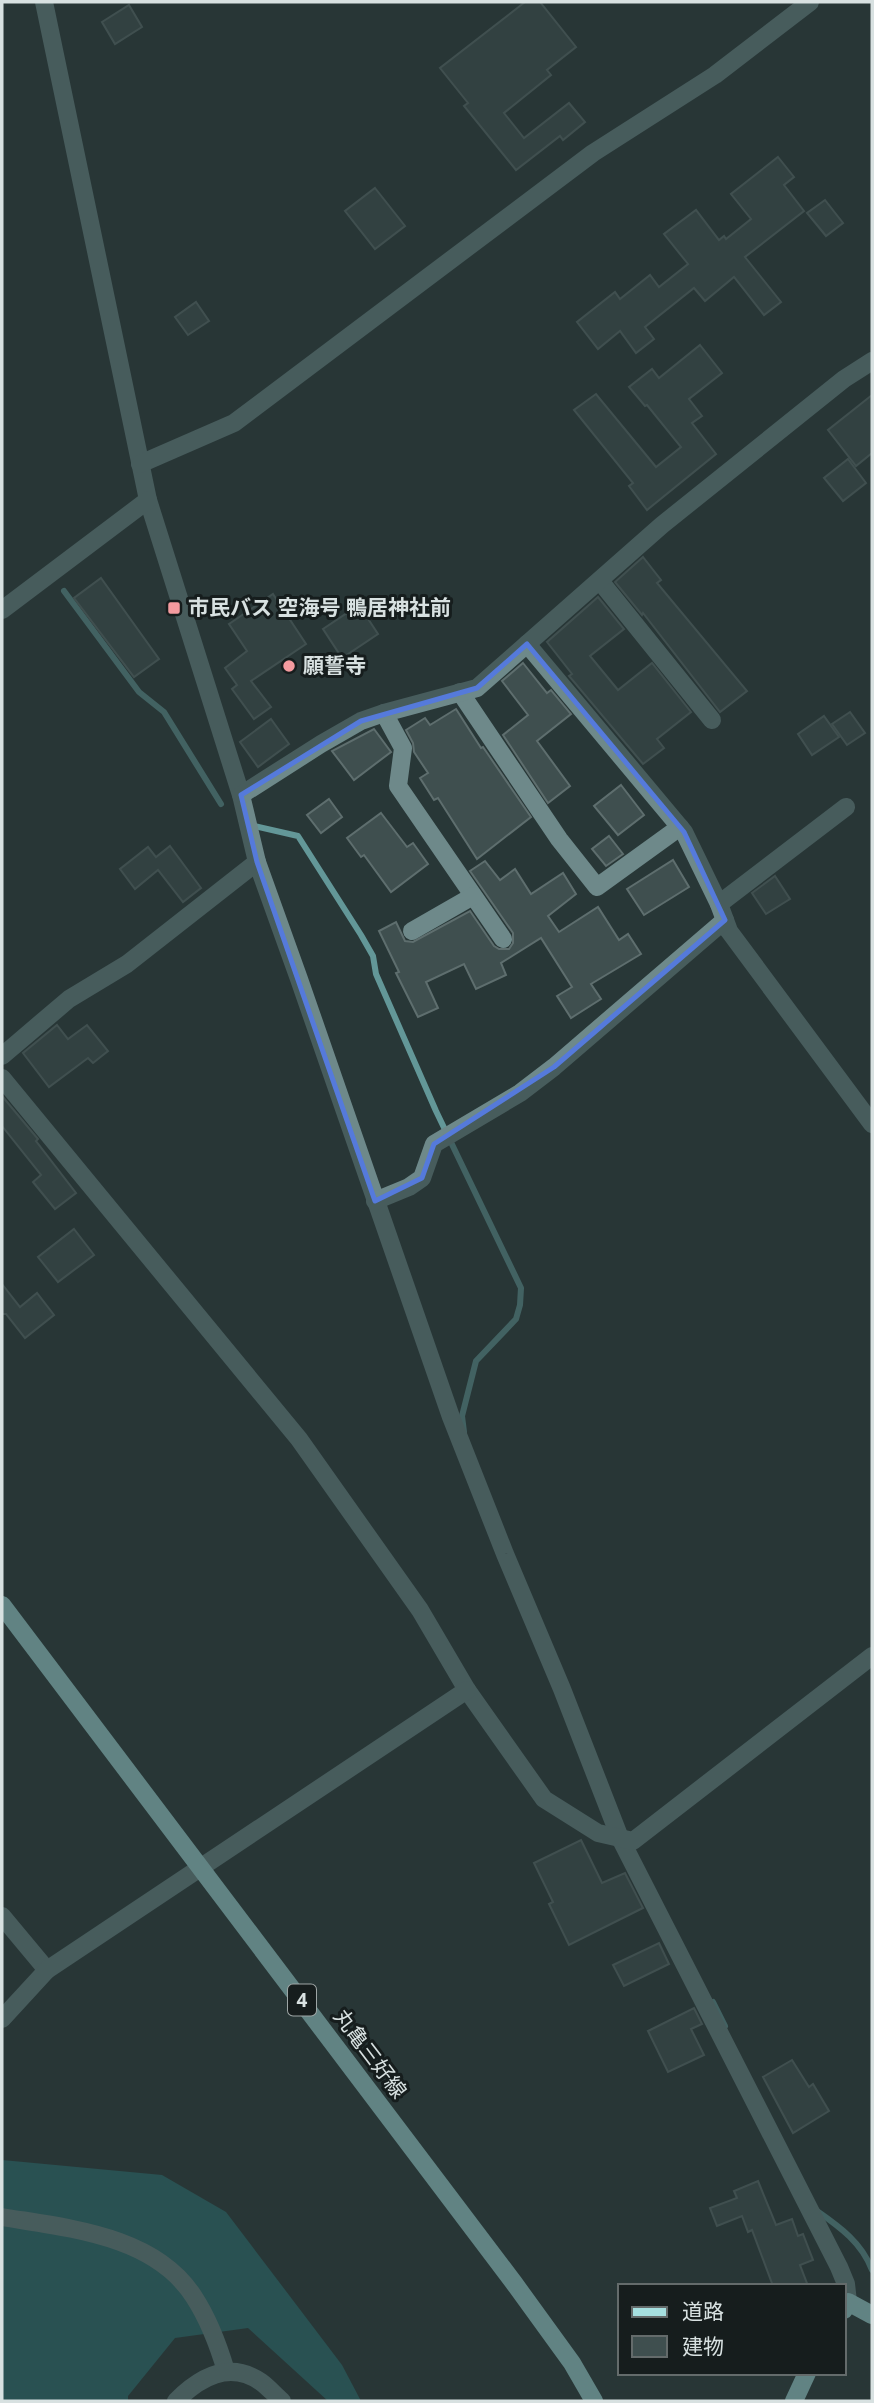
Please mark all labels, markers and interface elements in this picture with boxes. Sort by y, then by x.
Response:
place label: 市民バス 空海号 鴨居神社前 [188,593,451,621]
marker: 市民バス 空海号 鴨居神社前 [166,600,182,616]
place label: 願誓寺 [303,651,366,679]
marker: 願誓寺 [281,658,297,674]
road number: 4 [288,1984,316,2016]
street label: 丸亀三好線 [328,2003,414,2104]
legend [618,2284,846,2375]
text: 道路 [682,2297,724,2325]
text: 建物 [682,2332,724,2360]

